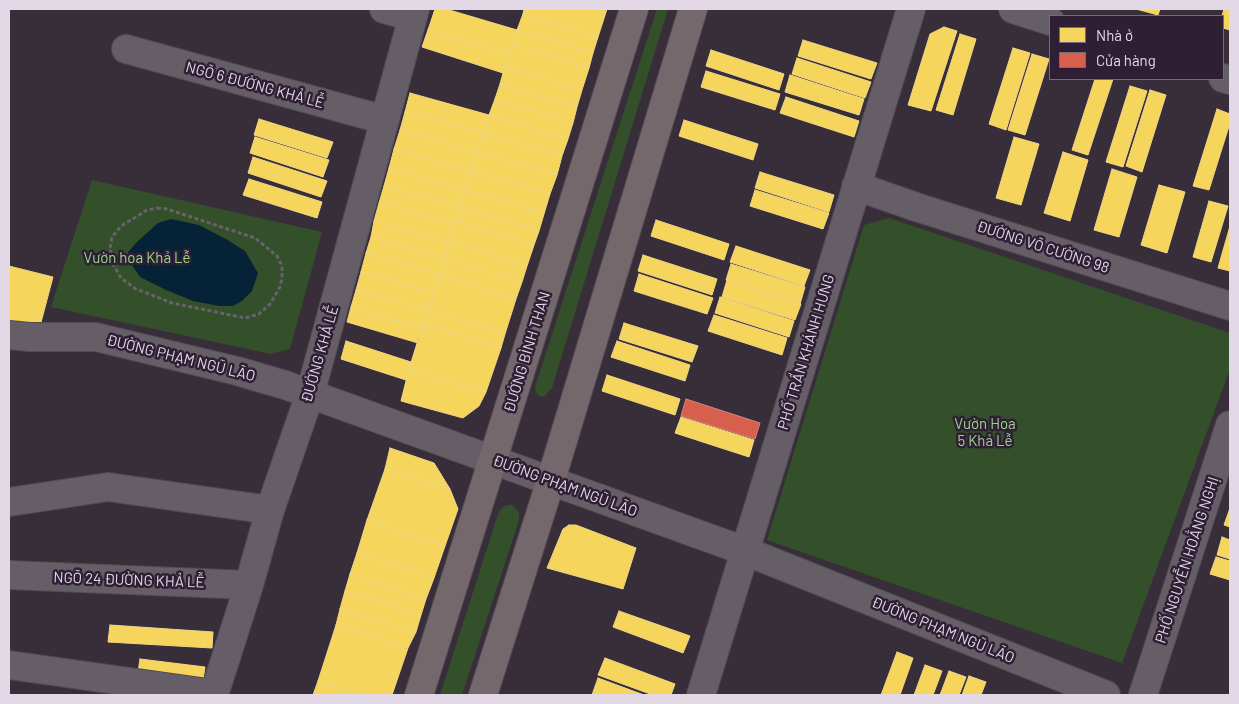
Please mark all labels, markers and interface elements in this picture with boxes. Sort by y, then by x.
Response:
legend [1049,15,1224,80]
text: Nhà ở [1096,26,1133,44]
text: Cửa hàng [1096,51,1156,69]
street label: NGÕ 6 ĐƯỜNG KHẢ LỄ [184,58,326,112]
street label: ĐƯỜNG VÕ CƯỜNG 98 [975,217,1111,277]
park label: Vườn hoa Khả Lễ [83,249,191,267]
street label: PHỐ TRẦN KHÁNH HƯNG [774,272,838,432]
street label: ĐƯỜNG BÌNH THAN [500,289,554,415]
street label: ĐƯỜNG KHẢ LỄ [298,303,342,405]
street label: ĐƯỜNG PHẠM NGŨ LÃO [105,331,257,385]
park label: Vườn Hoa 5 Khả Lễ [954,415,1016,450]
street label: ĐƯỜNG PHẠM NGŨ LÃO [490,451,640,521]
street label: PHỐ NGUYỄN HOẰNG NGHỊ [1152,474,1222,646]
street label: NGÕ 24 ĐƯỜNG KHẢ LỄ [53,568,205,592]
street label: ĐƯỜNG PHẠM NGŨ LÃO [869,593,1017,667]

